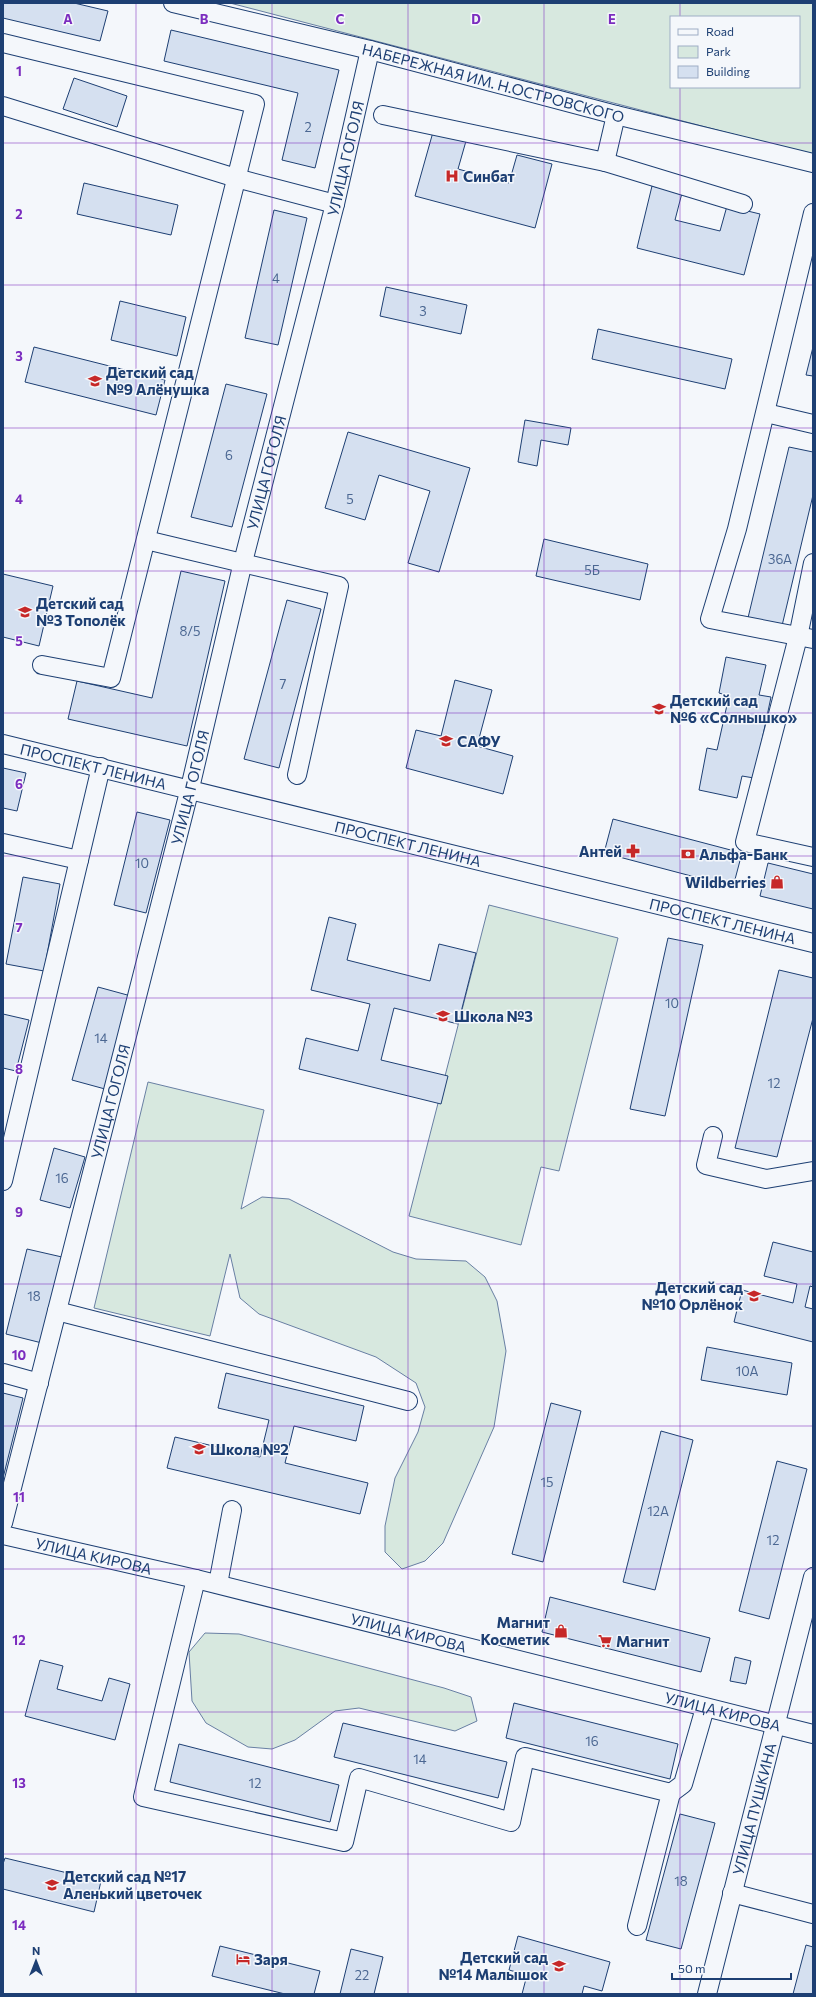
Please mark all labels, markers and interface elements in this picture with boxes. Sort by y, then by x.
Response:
text: A [63,11,73,27]
text: B [200,11,209,27]
text: C [336,11,345,27]
text: D [471,11,481,27]
text: E [608,11,616,27]
legend [670,16,800,88]
text: Road [706,24,734,38]
street label: НАБЕРЕЖНАЯ ИМ. Н.ОСТРОВСКОГО [360,39,626,126]
text: Park [706,44,732,58]
text: 1 [16,63,22,79]
text: Building [706,64,750,78]
street label: УЛИЦА ГОГОЛЯ [323,99,367,218]
house number: 2 [304,119,312,135]
place label: Синбат [463,167,515,185]
hospital icon: Синбат [444,168,460,184]
text: 2 [15,206,23,222]
house number: 4 [272,270,280,286]
house number: 3 [419,303,427,319]
text: 3 [15,348,23,364]
place label: Детский сад №9 Алёнушка [106,363,210,398]
school or university icon: Детский сад №9 Алёнушка [87,373,103,389]
street label: УЛИЦА ГОГОЛЯ [243,413,289,532]
house number: 6 [225,447,233,463]
text: 4 [15,491,23,507]
house number: 5 [346,491,354,507]
house number: 36А [768,551,792,567]
house number: 5Б [584,562,600,578]
place label: Детский сад №3 Тополёк [36,594,126,629]
school or university icon: Детский сад №3 Тополёк [17,604,33,620]
house number: 8/5 [180,623,200,639]
text: 5 [15,633,23,649]
house number: 7 [280,676,287,692]
place label: Детский сад №6 «Солнышко» [670,691,797,726]
school or university icon: Детский сад №6 «Солнышко» [651,701,667,717]
street label: УЛИЦА ГОГОЛЯ [167,728,212,847]
place label: САФУ [457,732,501,750]
school or university icon: САФУ [438,733,454,749]
street label: ПРОСПЕКТ ЛЕНИНА [18,740,168,793]
text: 6 [15,776,23,792]
street label: ПРОСПЕКТ ЛЕНИНА [333,817,483,870]
place label: Антей [579,842,622,860]
pharmacy icon: Антей [625,843,641,859]
place label: Альфа-Банк [699,845,788,863]
bank icon: Альфа-Банк [680,846,696,862]
house number: 10 [135,855,149,871]
place label: Wildberries [685,873,766,891]
shop icon: Wildberries [769,874,785,890]
street label: ПРОСПЕКТ ЛЕНИНА [648,894,798,947]
text: 7 [15,919,23,935]
house number: 10 [665,995,679,1011]
place label: Школа №3 [454,1007,533,1025]
school or university icon: Школа №3 [435,1008,451,1024]
house number: 14 [94,1030,108,1046]
street label: УЛИЦА ГОГОЛЯ [87,1042,133,1161]
text: 8 [15,1061,23,1077]
house number: 12 [768,1075,780,1091]
house number: 16 [55,1170,69,1186]
text: 9 [15,1204,23,1220]
place label: Детский сад №10 Орлёнок [642,1278,744,1313]
house number: 18 [27,1288,41,1304]
school or university icon: Детский сад №10 Орлёнок [746,1288,762,1304]
text: 10 [12,1347,27,1363]
house number: 10А [736,1363,758,1379]
place label: Школа №2 [210,1440,289,1458]
school or university icon: Школа №2 [191,1441,207,1457]
house number: 15 [540,1474,554,1490]
text: 11 [13,1489,25,1505]
house number: 12А [647,1503,669,1519]
house number: 12 [767,1532,779,1548]
street label: УЛИЦА КИРОВА [34,1534,154,1578]
street label: УЛИЦА КИРОВА [348,1609,468,1656]
place label: Магнит Косметик [480,1613,550,1648]
shop icon: Магнит Косметик [553,1623,569,1639]
text: 12 [12,1632,26,1648]
place label: Магнит [616,1632,669,1650]
supermarket icon: Магнит [597,1633,613,1649]
street label: УЛИЦА КИРОВА [663,1688,783,1735]
house number: 16 [585,1733,599,1749]
street label: УЛИЦА ПУШКИНА [729,1741,780,1877]
house number: 14 [413,1751,427,1767]
text: 13 [12,1775,26,1791]
house number: 12 [249,1775,261,1791]
place label: Детский сад №17 Аленький цветочек [63,1867,203,1902]
house number: 18 [674,1873,688,1889]
school or university icon: Детский сад №17 Аленький цветочек [44,1877,60,1893]
text: 14 [12,1917,26,1933]
north arrow [16,1941,56,1981]
text: N [32,1944,40,1957]
place label: Детский сад №14 Малышок [438,1948,549,1983]
place label: Заря [254,1950,288,1968]
hotel icon: Заря [235,1951,251,1967]
scale bar [672,1955,791,1981]
school or university icon: Детский сад №14 Малышок [551,1958,567,1974]
text: 50 m [678,1961,706,1975]
house number: 22 [355,1967,369,1983]

